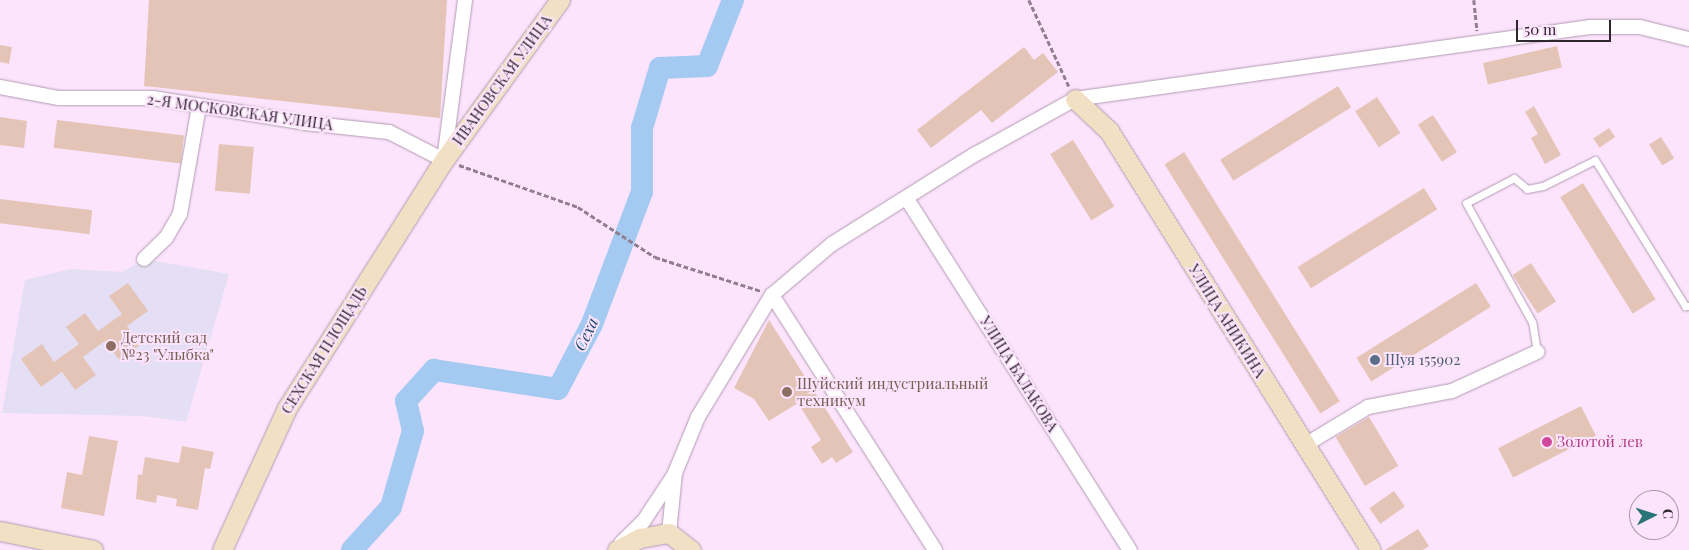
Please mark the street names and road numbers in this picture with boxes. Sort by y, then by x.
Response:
street label: ИВАНОВСКАЯ УЛИЦА [449,11,555,149]
street label: 2-Я МОСКОВСКАЯ УЛИЦА [146,90,334,134]
street label: УЛИЦА АНИКИНА [1185,261,1269,381]
street label: СЕХСКАЯ ПЛОЩАДЬ [277,283,371,417]
street label: УЛИЦА БАЛАКОВА [976,313,1062,435]

